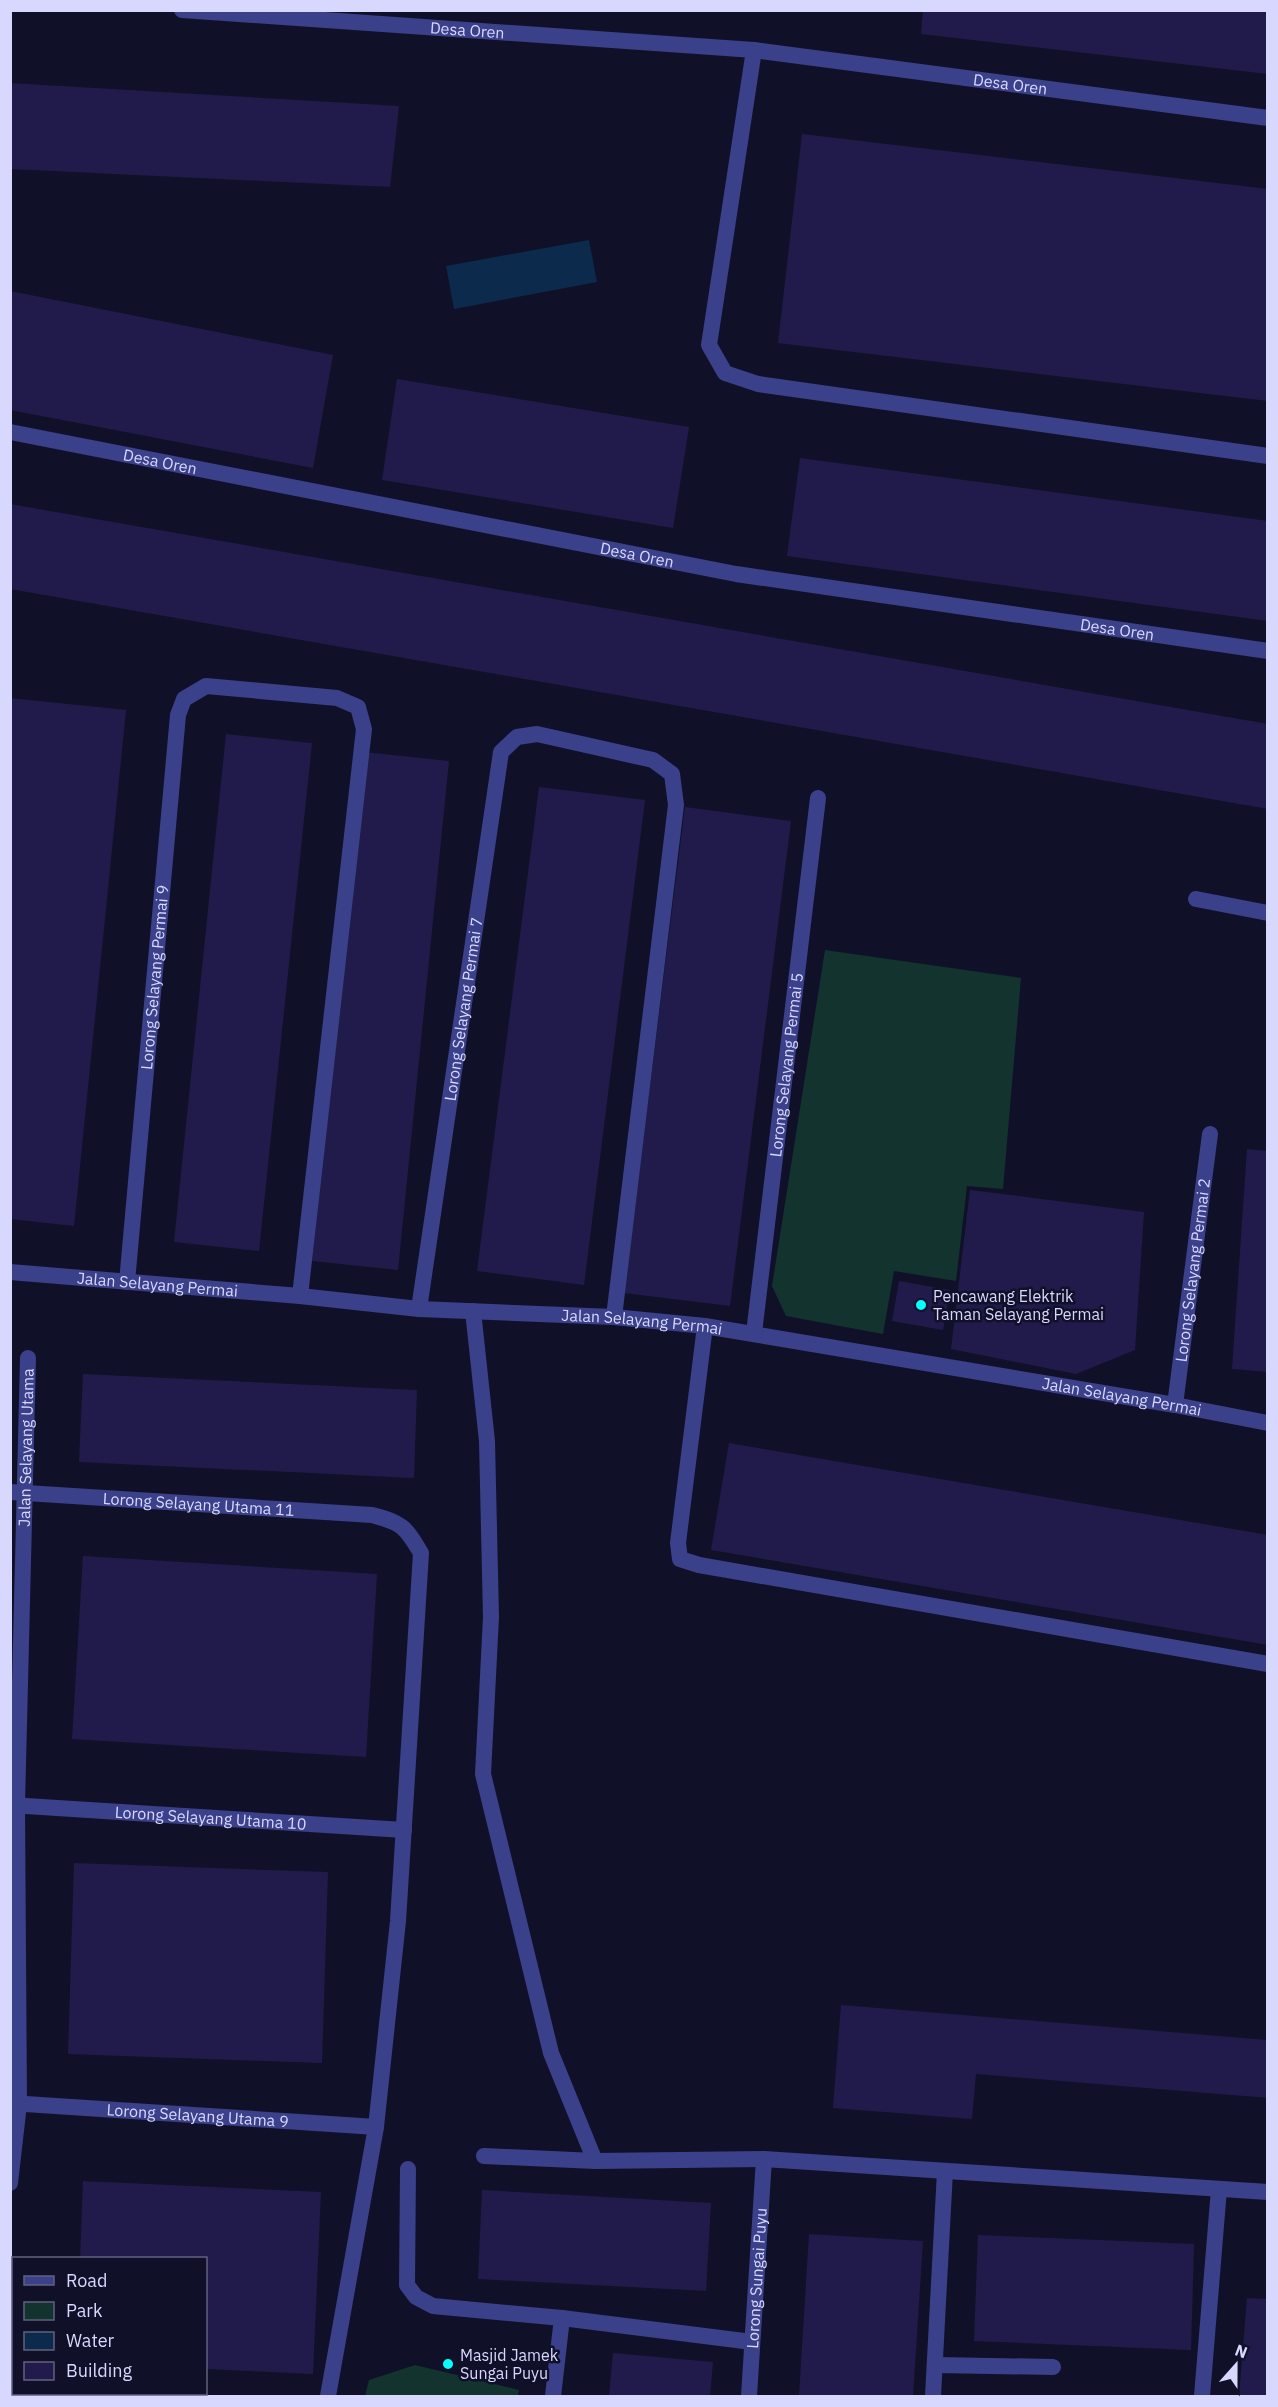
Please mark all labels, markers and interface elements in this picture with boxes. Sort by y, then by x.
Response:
street label: Desa Oren [429,17,505,43]
street label: Desa Oren [972,69,1049,99]
street label: Desa Oren [122,444,199,478]
street label: Desa Oren [599,538,676,572]
street label: Desa Oren [1079,614,1156,644]
street label: Lorong Selayang Permai 9 [136,884,173,1070]
street label: Lorong Selayang Permai 7 [440,916,487,1102]
street label: Lorong Selayang Permai 5 [765,972,807,1158]
street label: Lorong Selayang Permai 2 [1171,1177,1214,1363]
street label: Jalan Selayang Permai [76,1268,239,1301]
place label: Pencawang Elektrik Taman Selayang Permai [933,1286,1104,1324]
marker: Pencawang Elektrik Taman Selayang Permai [914,1298,928,1312]
street label: Jalan Selayang Permai [561,1305,724,1339]
street label: Jalan Selayang Utama [14,1368,38,1527]
street label: Jalan Selayang Permai [1040,1373,1203,1420]
street label: Lorong Selayang Utama 11 [102,1488,295,1520]
street label: Lorong Selayang Utama 10 [114,1802,307,1834]
street label: Lorong Selayang Utama 9 [106,2099,289,2131]
street label: Lorong Sungai Puyu [742,2207,771,2349]
legend [12,2257,207,2395]
text: Road [66,2269,107,2292]
text: Park [66,2299,103,2322]
text: Water [66,2329,115,2352]
north arrow [1206,2335,1266,2395]
text: N [1232,2340,1250,2362]
place label: Masjid Jamek Sungai Puyu [460,2345,559,2383]
marker: Masjid Jamek Sungai Puyu [441,2357,455,2371]
text: Building [66,2359,133,2382]

